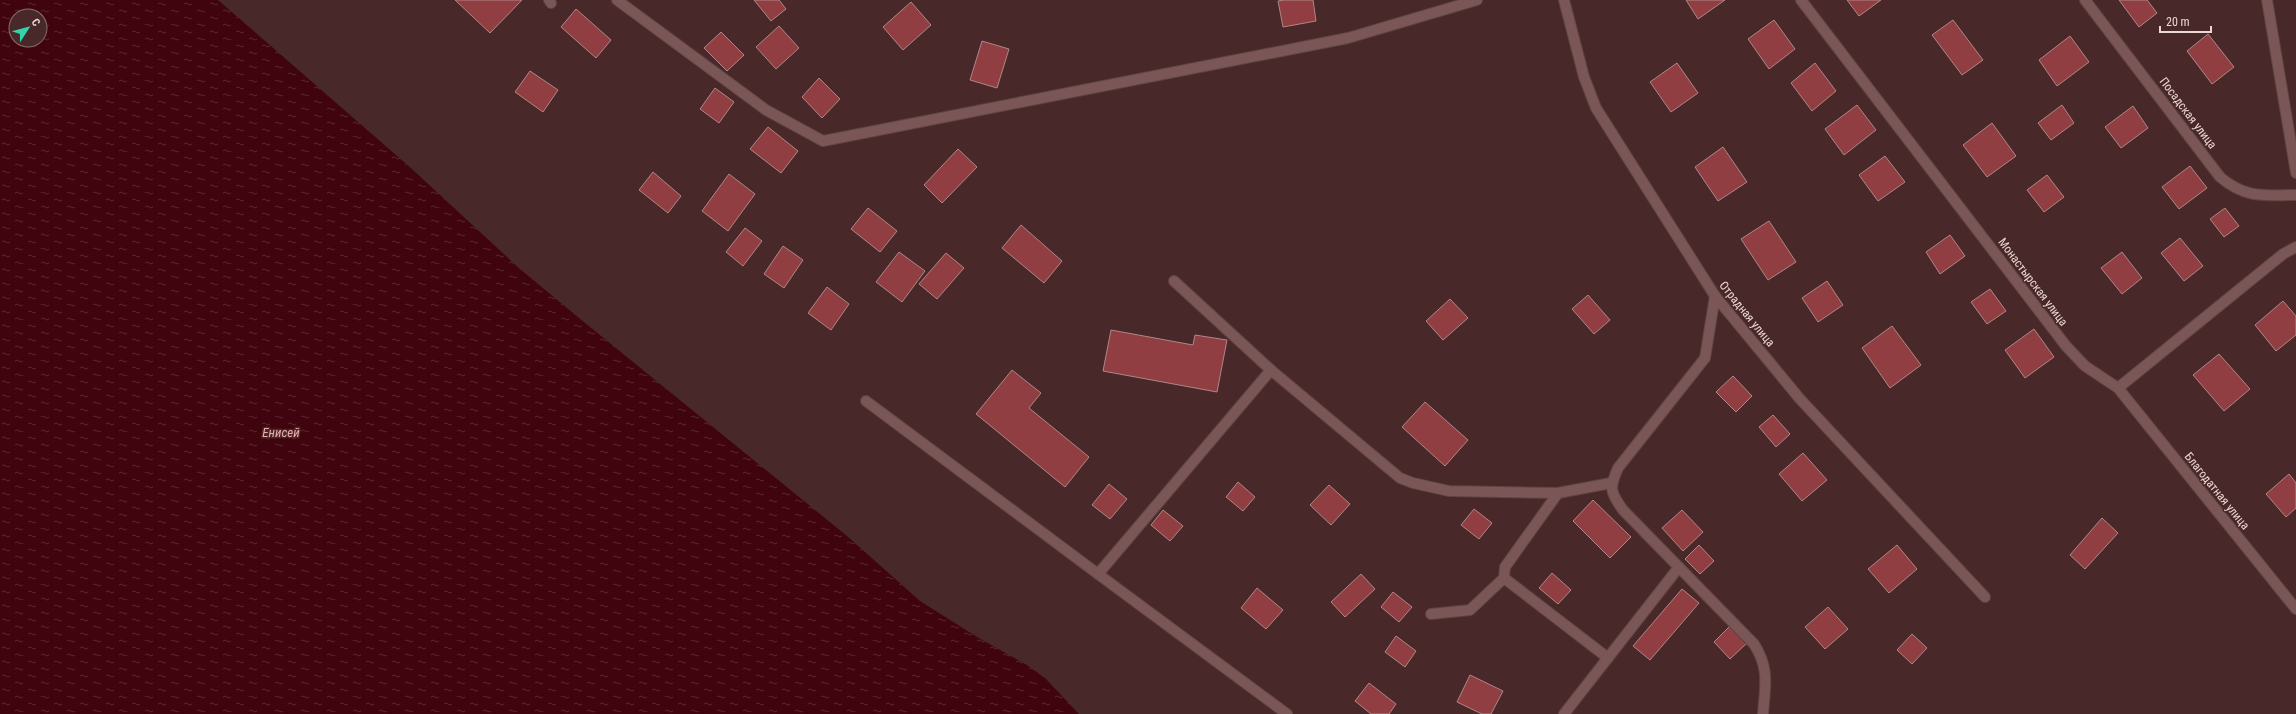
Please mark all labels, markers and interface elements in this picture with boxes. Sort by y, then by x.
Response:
north arrow [8,8,48,48]
scale bar [2160,8,2211,34]
text: 20 m [2166,15,2190,29]
text: С [29,16,43,29]
street label: Посадская улица [2157,75,2220,152]
street label: Монастырская улица [1995,235,2071,329]
street label: Отрадная улица [1716,279,1778,350]
water label: Енисей [262,425,300,440]
street label: Благодатная улица [2182,450,2252,533]

